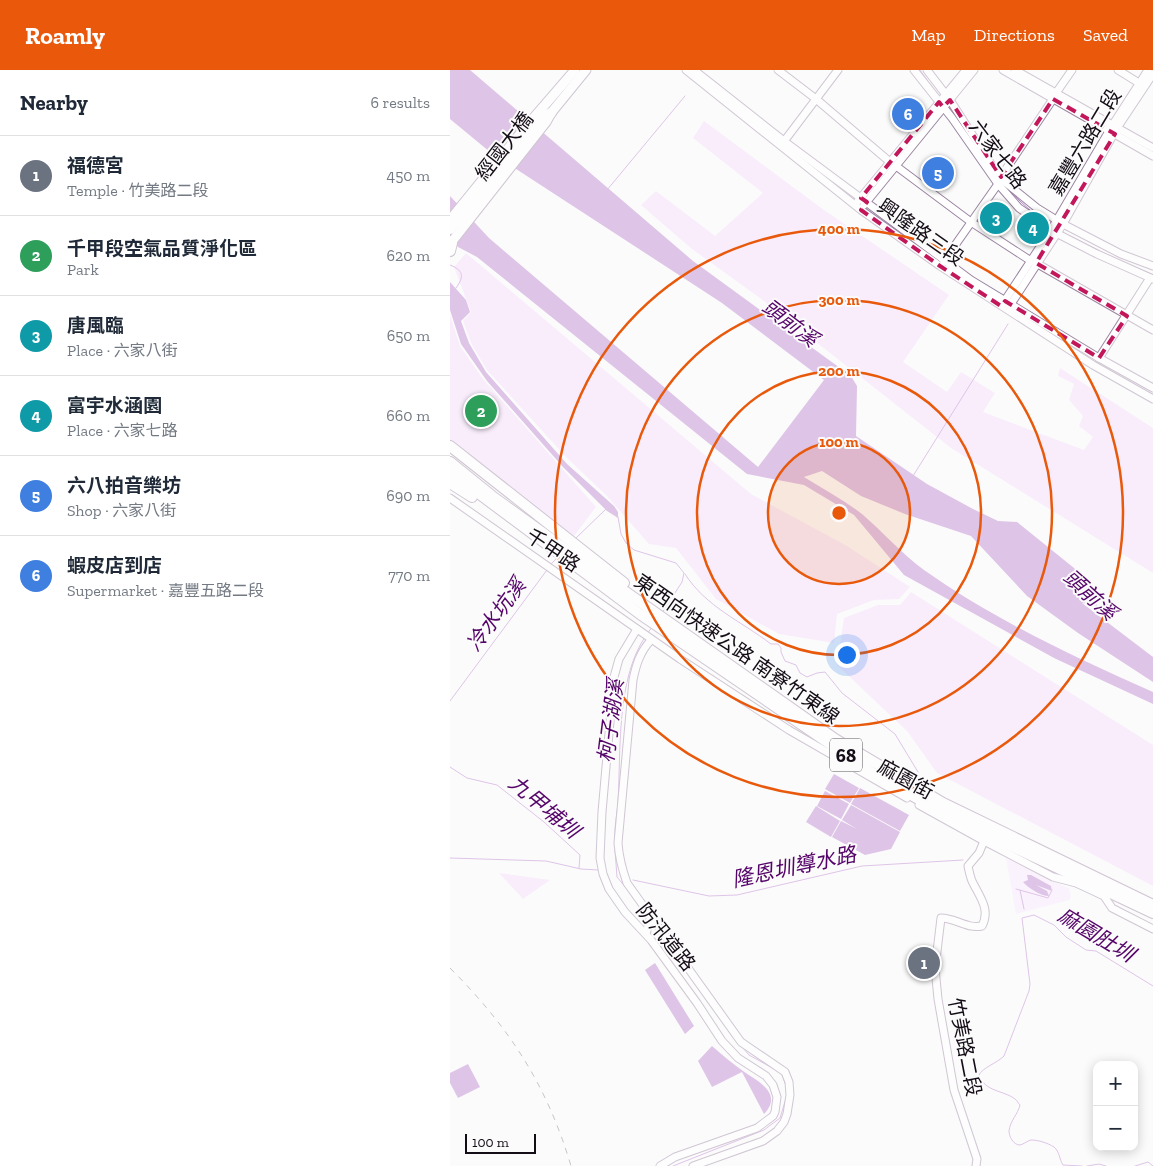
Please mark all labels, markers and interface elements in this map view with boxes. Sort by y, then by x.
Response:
text: Roamly [25,21,105,50]
text: Map [911,24,946,46]
text: Directions [974,24,1055,46]
text: Saved [1083,24,1128,46]
street label: 嘉豐六路二段 [1044,84,1126,200]
text: Nearby [20,90,88,115]
text: 6 results [370,93,430,112]
pin: 6 [892,95,924,133]
street label: 經國大橋 [470,107,538,185]
street label: 六家七路 [964,115,1032,193]
text: 福德宮 [67,154,124,177]
pin: 5 [922,154,954,192]
text: 1 [33,166,39,185]
text: 450 m [387,166,430,185]
text: Temple · 竹美路二段 [67,181,209,200]
street label: 興隆路三段 [873,193,969,271]
pin: 3 [980,199,1012,237]
pin: 4 [1017,209,1049,247]
text: 400 m [818,220,860,238]
text: 千甲段空氣品質淨化區 [67,237,257,260]
text: 2 [32,246,40,265]
text: 620 m [387,246,430,265]
text: Park [67,260,99,279]
text: 300 m [818,291,860,309]
water label: 頭前溪 [758,294,825,353]
text: 唐風臨 [67,314,124,337]
text: 3 [32,326,40,345]
text: 650 m [387,326,430,345]
text: Place · 六家八街 [67,341,178,360]
text: 200 m [818,362,860,380]
pin: 2 [465,392,497,430]
text: 富宇水涵園 [67,394,162,417]
text: 4 [31,406,41,425]
text: 660 m [386,406,430,425]
text: Place · 六家七路 [67,421,178,440]
text: 100 m [819,433,859,451]
text: 六八拍音樂坊 [67,474,181,497]
text: 5 [32,486,40,505]
text: 690 m [386,486,430,505]
text: Shop · 六家八街 [67,501,176,520]
centre of rings [830,504,848,522]
street label: 千甲路 [521,523,585,577]
text: 蝦皮店到店 [67,554,162,577]
water label: 頭前溪 [1059,564,1124,627]
text: 6 [32,566,40,585]
text: 770 m [388,566,430,585]
street label: 東西向快速公路 南寮竹東線 [630,569,844,729]
water label: 冷水坑溪 [461,571,532,656]
text: Supermarket · 嘉豐五路二段 [67,581,264,600]
your location [834,642,860,668]
water label: 柯子湖溪 [593,675,628,764]
road number: 68 [830,738,862,772]
street label: 麻園街 [874,754,938,804]
water label: 九甲埔圳 [504,770,587,845]
water label: 隆恩圳導水路 [730,841,860,892]
street label: 防汛道路 [632,898,700,976]
water label: 麻園肚圳 [1054,902,1141,968]
pin: 1 [908,944,940,982]
street label: 竹美路二段 [944,996,986,1098]
map controls [1093,1061,1138,1151]
button: + [1093,1061,1138,1106]
button: − [1093,1106,1138,1151]
scale bar [465,1131,536,1154]
text: 100 m [472,1134,509,1151]

